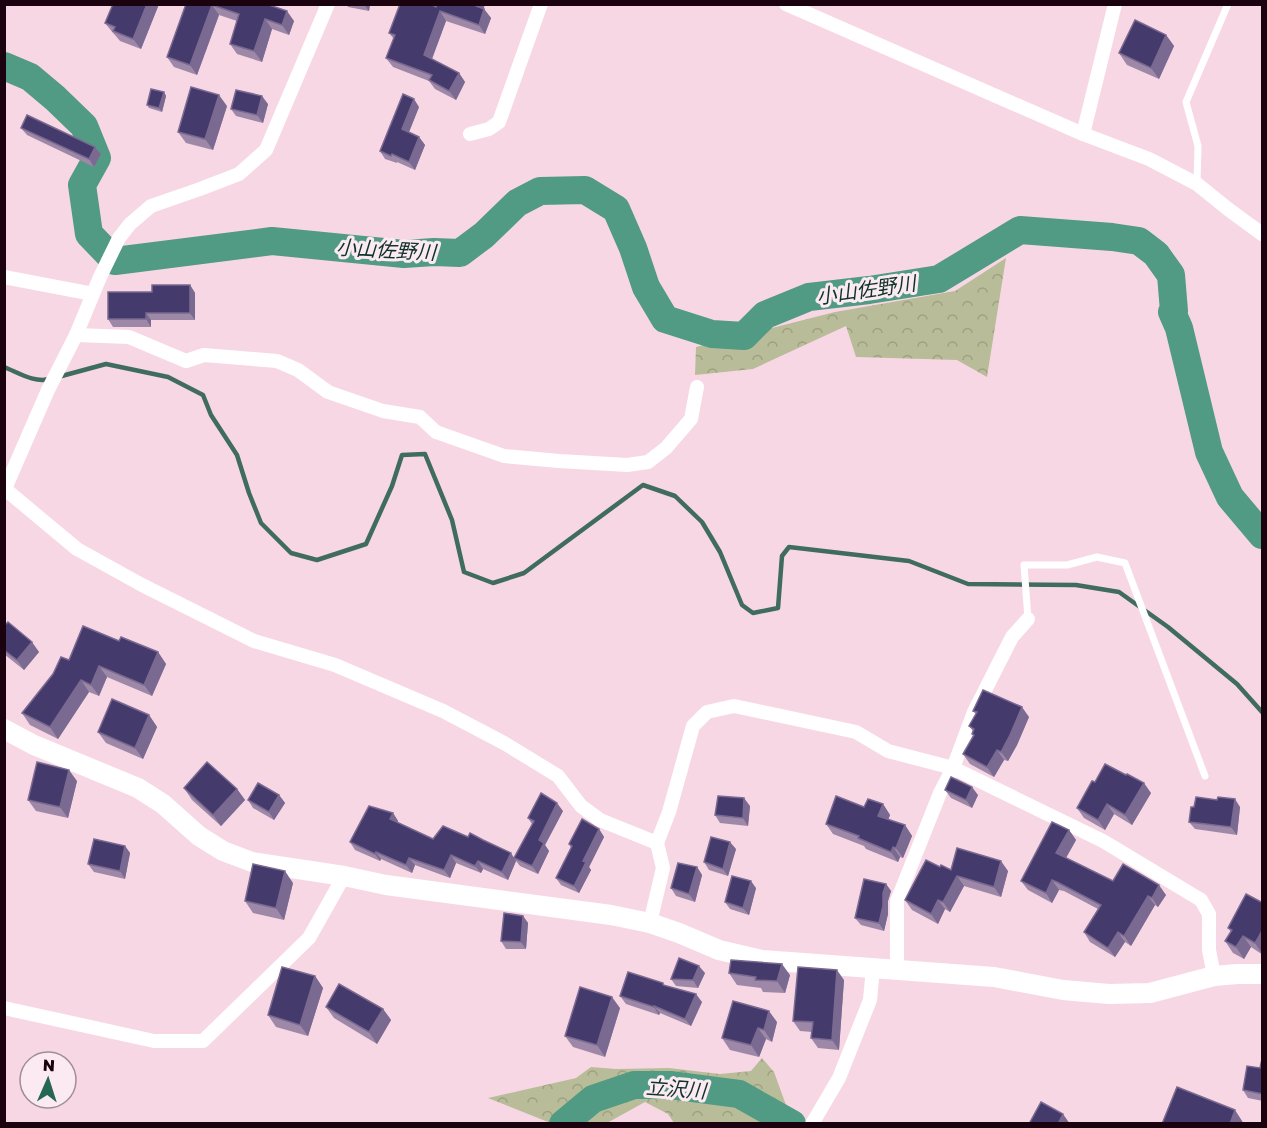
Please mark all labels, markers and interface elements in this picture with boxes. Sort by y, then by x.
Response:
water label: 小山佐野川 [335,234,439,264]
water label: 小山佐野川 [815,270,919,308]
north arrow [18,1050,78,1110]
text: N [42,1055,55,1075]
water label: 立沢川 [645,1074,709,1102]

